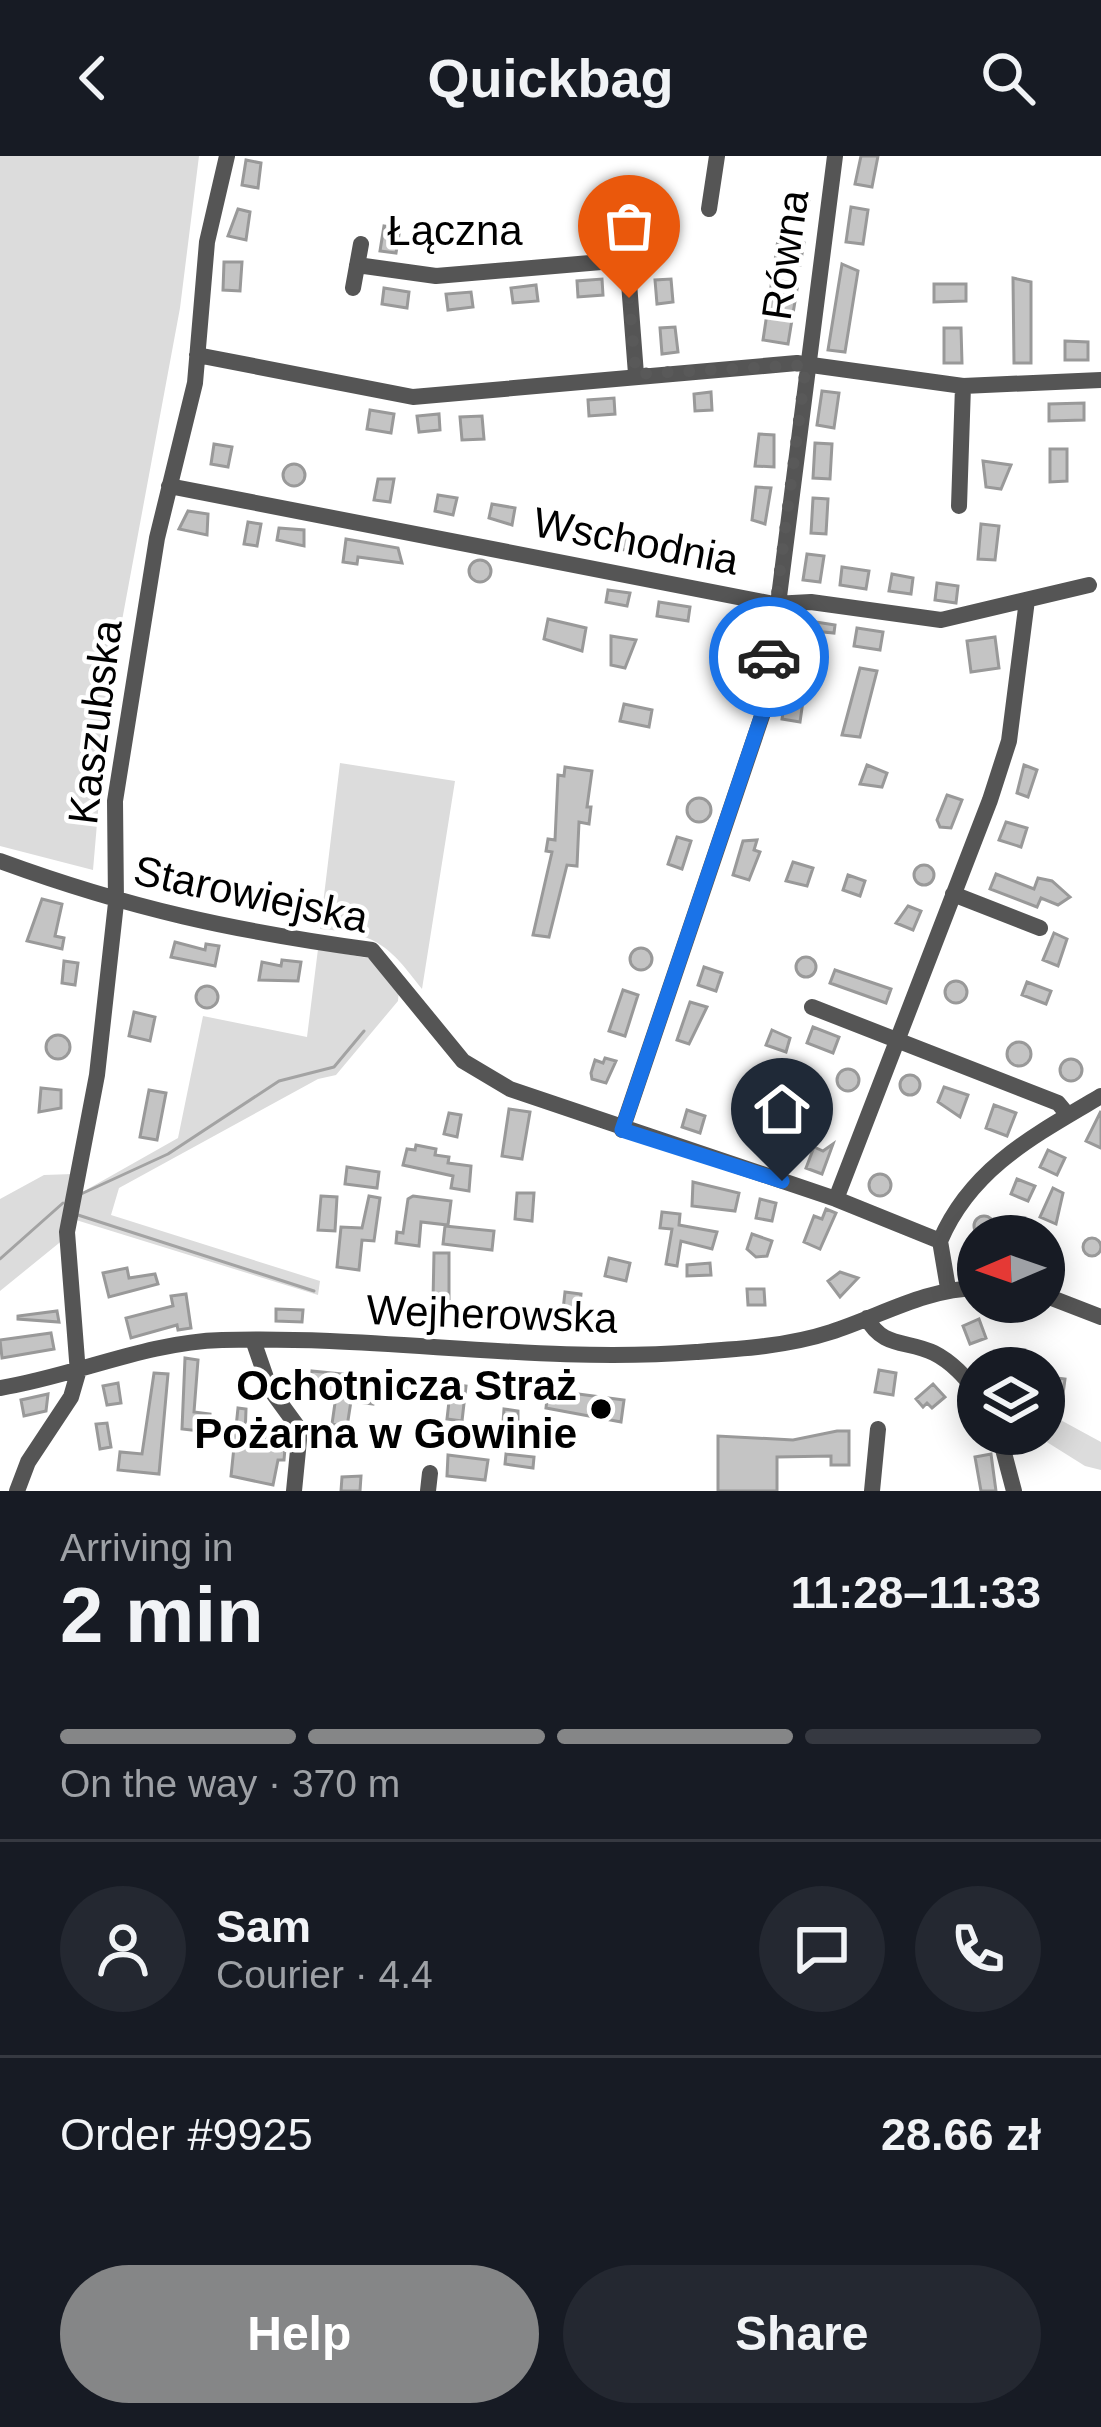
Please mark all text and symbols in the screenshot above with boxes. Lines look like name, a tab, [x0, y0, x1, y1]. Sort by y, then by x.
icon: back	[60, 45, 126, 111]
icon: search	[975, 45, 1041, 111]
text: Quickbag	[427, 48, 674, 108]
pin	[578, 175, 680, 298]
street label: Równa	[753, 186, 817, 323]
icon: bag	[596, 193, 662, 259]
street label: Łączna	[387, 207, 523, 254]
street label: Wschodnia	[530, 498, 743, 584]
courier	[709, 597, 829, 717]
street label: Kaszubska	[59, 617, 131, 827]
icon: car	[736, 624, 802, 690]
street label: Starowiejska	[130, 846, 373, 942]
pin	[731, 1058, 833, 1181]
icon: home	[749, 1076, 815, 1142]
north arrow	[957, 1215, 1065, 1323]
map controls	[957, 1215, 1065, 1455]
street label: Wejherowska	[366, 1286, 619, 1342]
button: layers	[957, 1347, 1065, 1455]
place label: Ochotnicza Straż Pożarna w Gowinie	[194, 1362, 577, 1457]
marker: Ochotnicza Straż Pożarna w Gowinie	[588, 1396, 614, 1422]
text: Arriving in	[60, 1526, 233, 1569]
text: 11:28–11:33	[791, 1567, 1041, 1618]
text: 2 min	[60, 1571, 264, 1659]
text: On the way · 370 m	[60, 1762, 400, 1805]
button: person	[60, 1886, 186, 2012]
button: chat	[759, 1886, 885, 2012]
button: phone	[915, 1886, 1041, 2012]
text: Sam	[216, 1901, 311, 1952]
text: Courier · 4.4	[216, 1953, 433, 1996]
text: Order #9925	[60, 2109, 313, 2160]
text: 28.66 zł	[881, 2109, 1041, 2160]
button: Help	[60, 2265, 539, 2403]
button: Share	[563, 2265, 1041, 2403]

